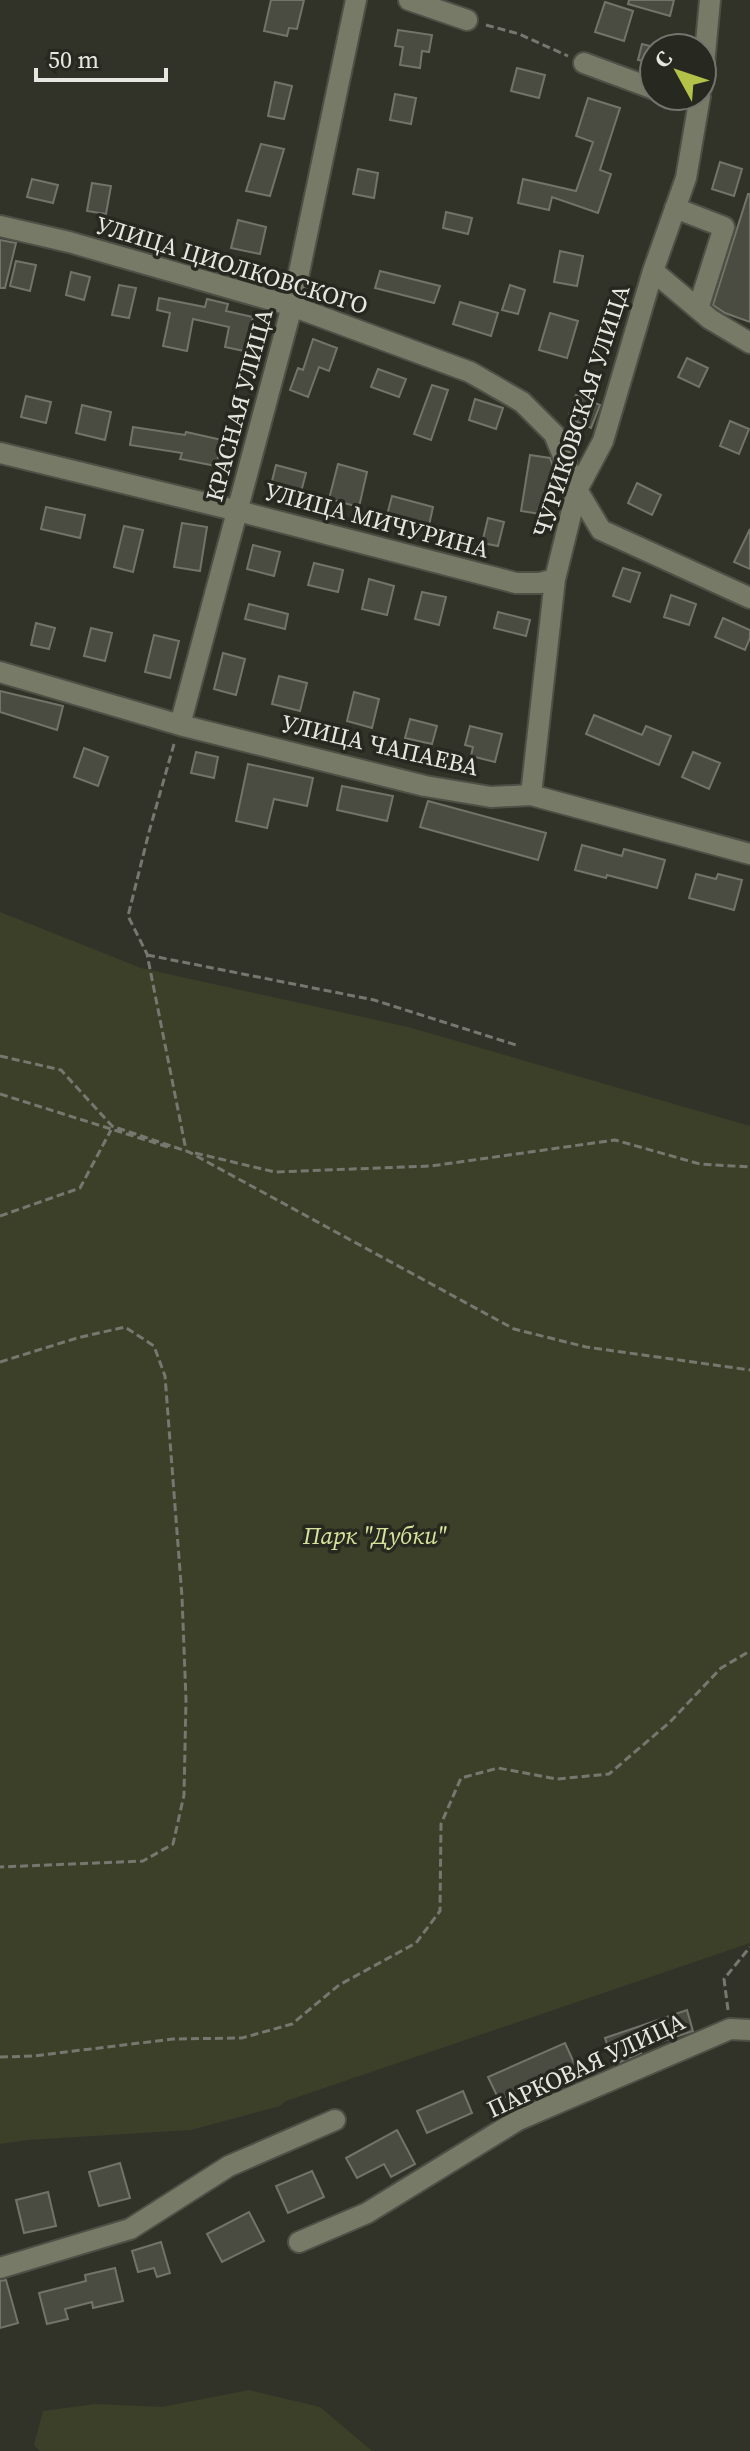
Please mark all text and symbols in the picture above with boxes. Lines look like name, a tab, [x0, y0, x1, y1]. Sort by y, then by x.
scale bar	[36, 32, 166, 82]
north arrow	[638, 32, 718, 112]
text: 50 m	[48, 43, 99, 76]
text: С	[647, 44, 679, 74]
street label: УЛИЦА ЦИОЛКОВСКОГО	[92, 208, 372, 322]
street label: ЧУРИКОВСКАЯ УЛИЦА	[524, 280, 638, 542]
street label: КРАСНАЯ УЛИЦА	[197, 305, 281, 505]
street label: УЛИЦА МИЧУРИНА	[261, 474, 493, 566]
street label: УЛИЦА ЧАПАЕВА	[278, 706, 482, 784]
park label: Парк "Дубки"	[302, 1519, 447, 1552]
street label: ПАРКОВАЯ УЛИЦА	[482, 2005, 691, 2125]

